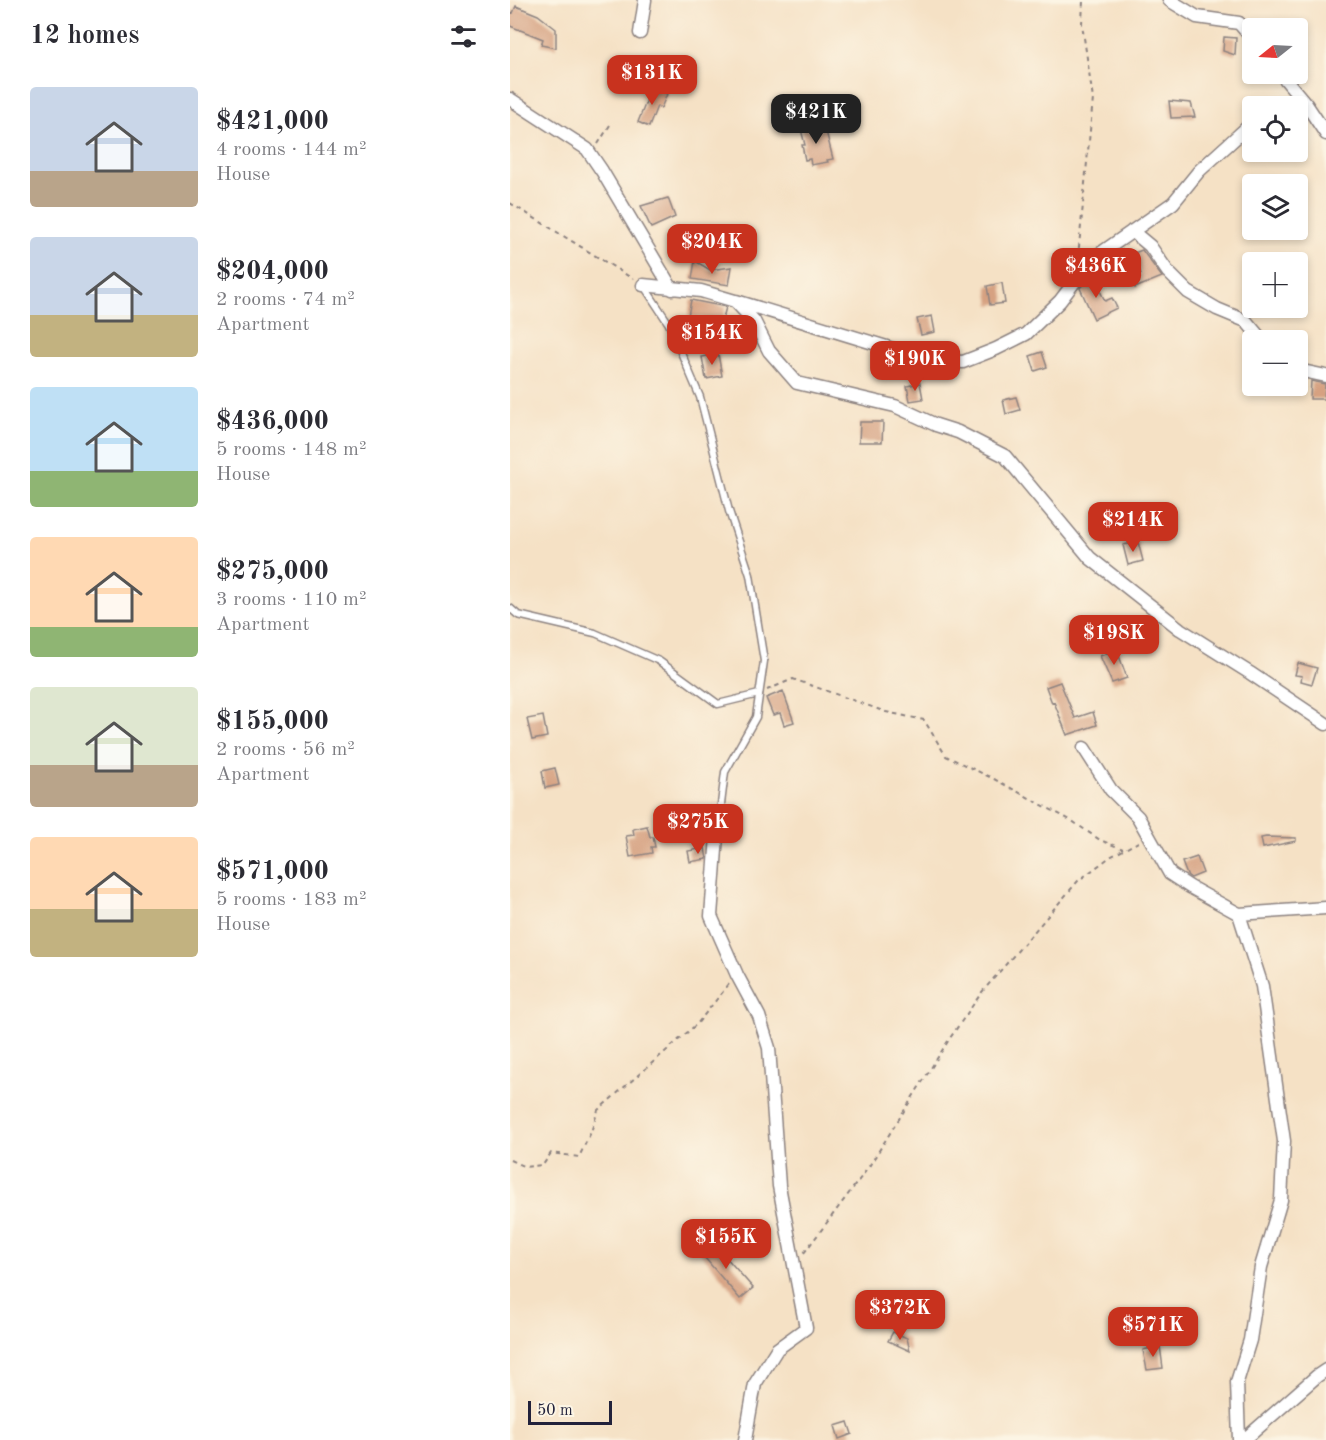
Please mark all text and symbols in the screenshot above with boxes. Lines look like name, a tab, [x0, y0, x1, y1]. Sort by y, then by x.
north arrow	[1242, 18, 1308, 84]
map controls	[1242, 18, 1308, 396]
icon: filters	[447, 20, 480, 53]
text: 12 homes	[30, 23, 139, 49]
pin: $131K	[610, 55, 694, 106]
text: $131K	[621, 64, 683, 84]
pin: $421K	[774, 94, 858, 145]
button: locate	[1242, 96, 1308, 162]
text: $421K	[785, 103, 847, 123]
text: $421,000	[216, 109, 329, 135]
icon: home	[78, 111, 150, 183]
text: 4 rooms · 144 m²	[216, 140, 366, 160]
text: House	[216, 165, 270, 185]
button: layers	[1242, 174, 1308, 240]
pin: $204K	[670, 224, 754, 275]
text: $204K	[681, 233, 743, 253]
pin: $436K	[1054, 248, 1138, 299]
button: +	[1242, 252, 1308, 318]
text: $436K	[1065, 257, 1127, 277]
text: $204,000	[216, 259, 329, 285]
icon: home	[78, 261, 150, 333]
text: 2 rooms · 74 m²	[216, 290, 355, 310]
text: Apartment	[216, 315, 310, 335]
pin: $154K	[670, 315, 754, 366]
text: $154K	[681, 324, 743, 344]
button: −	[1242, 330, 1308, 396]
pin: $190K	[873, 341, 957, 392]
text: $190K	[884, 350, 946, 370]
text: $436,000	[216, 409, 329, 435]
icon: home	[78, 411, 150, 483]
text: 5 rooms · 148 m²	[216, 440, 366, 460]
text: House	[216, 465, 270, 485]
pin: $214K	[1091, 502, 1175, 553]
text: $214K	[1102, 511, 1164, 531]
text: $275,000	[216, 559, 329, 585]
icon: home	[78, 561, 150, 633]
text: 3 rooms · 110 m²	[216, 590, 366, 610]
text: Apartment	[216, 615, 310, 635]
pin: $198K	[1072, 615, 1156, 666]
text: $198K	[1083, 624, 1145, 644]
text: $155,000	[216, 709, 329, 735]
icon: home	[78, 711, 150, 783]
text: 2 rooms · 56 m²	[216, 740, 355, 760]
text: Apartment	[216, 765, 310, 785]
pin: $275K	[656, 804, 740, 855]
text: $275K	[667, 813, 729, 833]
text: $571,000	[216, 859, 329, 885]
icon: home	[78, 861, 150, 933]
text: 5 rooms · 183 m²	[216, 890, 366, 910]
text: House	[216, 915, 270, 935]
pin: $155K	[684, 1219, 768, 1270]
text: $155K	[695, 1228, 757, 1248]
pin: $372K	[858, 1290, 942, 1341]
text: $372K	[869, 1299, 931, 1319]
pin: $571K	[1111, 1307, 1195, 1358]
text: $571K	[1122, 1316, 1184, 1336]
scale bar	[528, 1398, 612, 1426]
text: 50 m	[537, 1403, 573, 1419]

